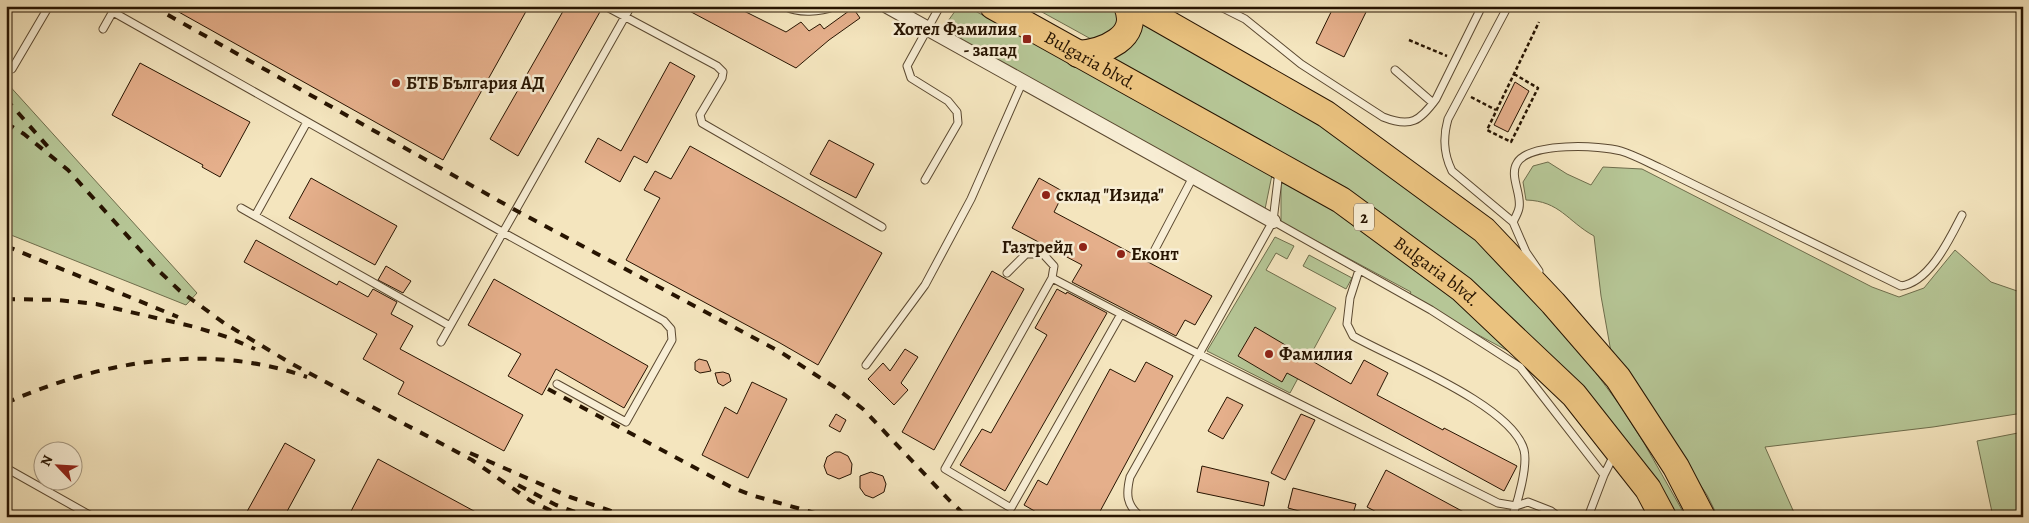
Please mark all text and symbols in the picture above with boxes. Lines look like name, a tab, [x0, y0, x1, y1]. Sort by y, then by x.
place label: Хотел Фамилия - запад	[893, 17, 1017, 62]
street label: Bulgaria blvd.	[1040, 25, 1141, 96]
marker: Хотел Фамилия - запад	[1021, 33, 1033, 45]
place label: БТБ България АД	[406, 71, 545, 95]
marker: БТБ България АД	[390, 77, 402, 89]
place label: склад "Изида"	[1056, 183, 1164, 207]
marker: склад "Изида"	[1040, 189, 1052, 201]
road number: 2	[1354, 203, 1374, 230]
street label: Bulgaria blvd.	[1389, 231, 1485, 312]
place label: Газтрейд	[1002, 235, 1073, 259]
marker: Газтрейд	[1077, 241, 1089, 253]
place label: Еконт	[1131, 242, 1179, 266]
marker: Еконт	[1115, 248, 1127, 260]
place label: Фамилия	[1279, 342, 1353, 366]
marker: Фамилия	[1263, 348, 1275, 360]
north arrow	[32, 440, 82, 490]
text: N	[36, 452, 57, 469]

